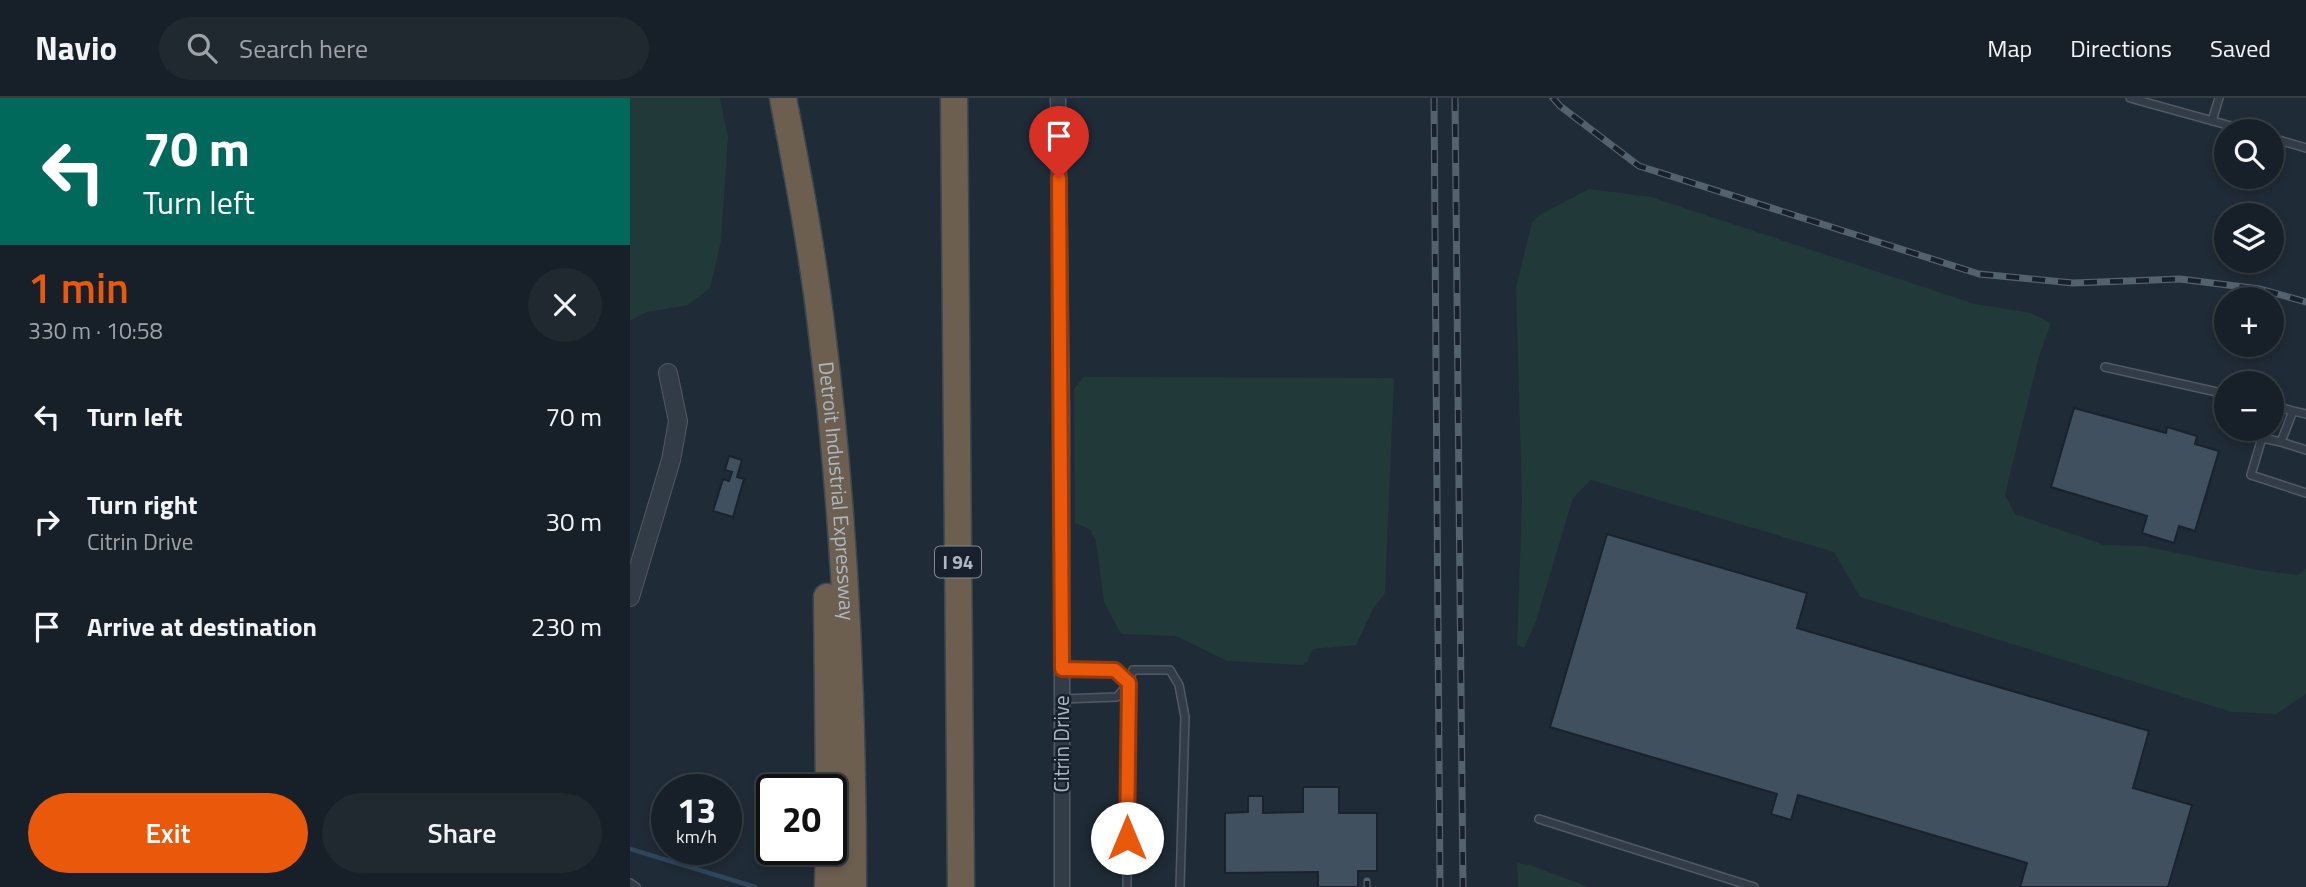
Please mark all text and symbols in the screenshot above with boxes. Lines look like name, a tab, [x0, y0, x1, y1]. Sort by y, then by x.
search box	[159, 17, 649, 80]
text: Navio	[35, 23, 117, 73]
icon: search	[183, 29, 221, 67]
text: Search here	[239, 29, 368, 68]
text: Map	[1987, 30, 2032, 66]
text: Directions	[2070, 30, 2172, 66]
text: Saved	[2210, 30, 2271, 66]
pin	[1029, 106, 1089, 178]
text: 70 m	[143, 110, 250, 185]
icon: arrive	[1040, 117, 1078, 155]
map controls	[2214, 119, 2284, 441]
button: search	[2214, 119, 2284, 189]
icon: left	[28, 126, 119, 217]
text: Turn left	[143, 178, 255, 226]
button: layers	[2214, 203, 2284, 273]
text: 1 min	[28, 255, 129, 319]
button: close	[528, 268, 602, 342]
button: +	[2214, 287, 2284, 357]
text: 330 m · 10:58	[28, 313, 163, 348]
street label: Detroit Industrial Expressway	[811, 360, 864, 621]
button: −	[2214, 371, 2284, 441]
text: Turn left	[87, 397, 182, 436]
text: 70 m	[545, 397, 602, 436]
icon: left	[28, 398, 66, 436]
text: Turn right	[87, 485, 198, 524]
text: 30 m	[545, 502, 602, 541]
icon: right	[28, 503, 66, 541]
text: Citrin Drive	[87, 524, 193, 559]
road number: I 94	[935, 547, 981, 578]
text: Arrive at destination	[87, 607, 317, 646]
text: 230 m	[531, 607, 602, 646]
icon: arrive	[28, 608, 66, 646]
street label: Citrin Drive	[1045, 695, 1077, 793]
speed limit sign: 20	[756, 774, 847, 865]
text: 13	[677, 783, 716, 837]
button: Exit	[28, 793, 308, 873]
button: Share	[322, 793, 602, 873]
position arrow	[1090, 801, 1164, 875]
text: km/h	[676, 823, 717, 850]

